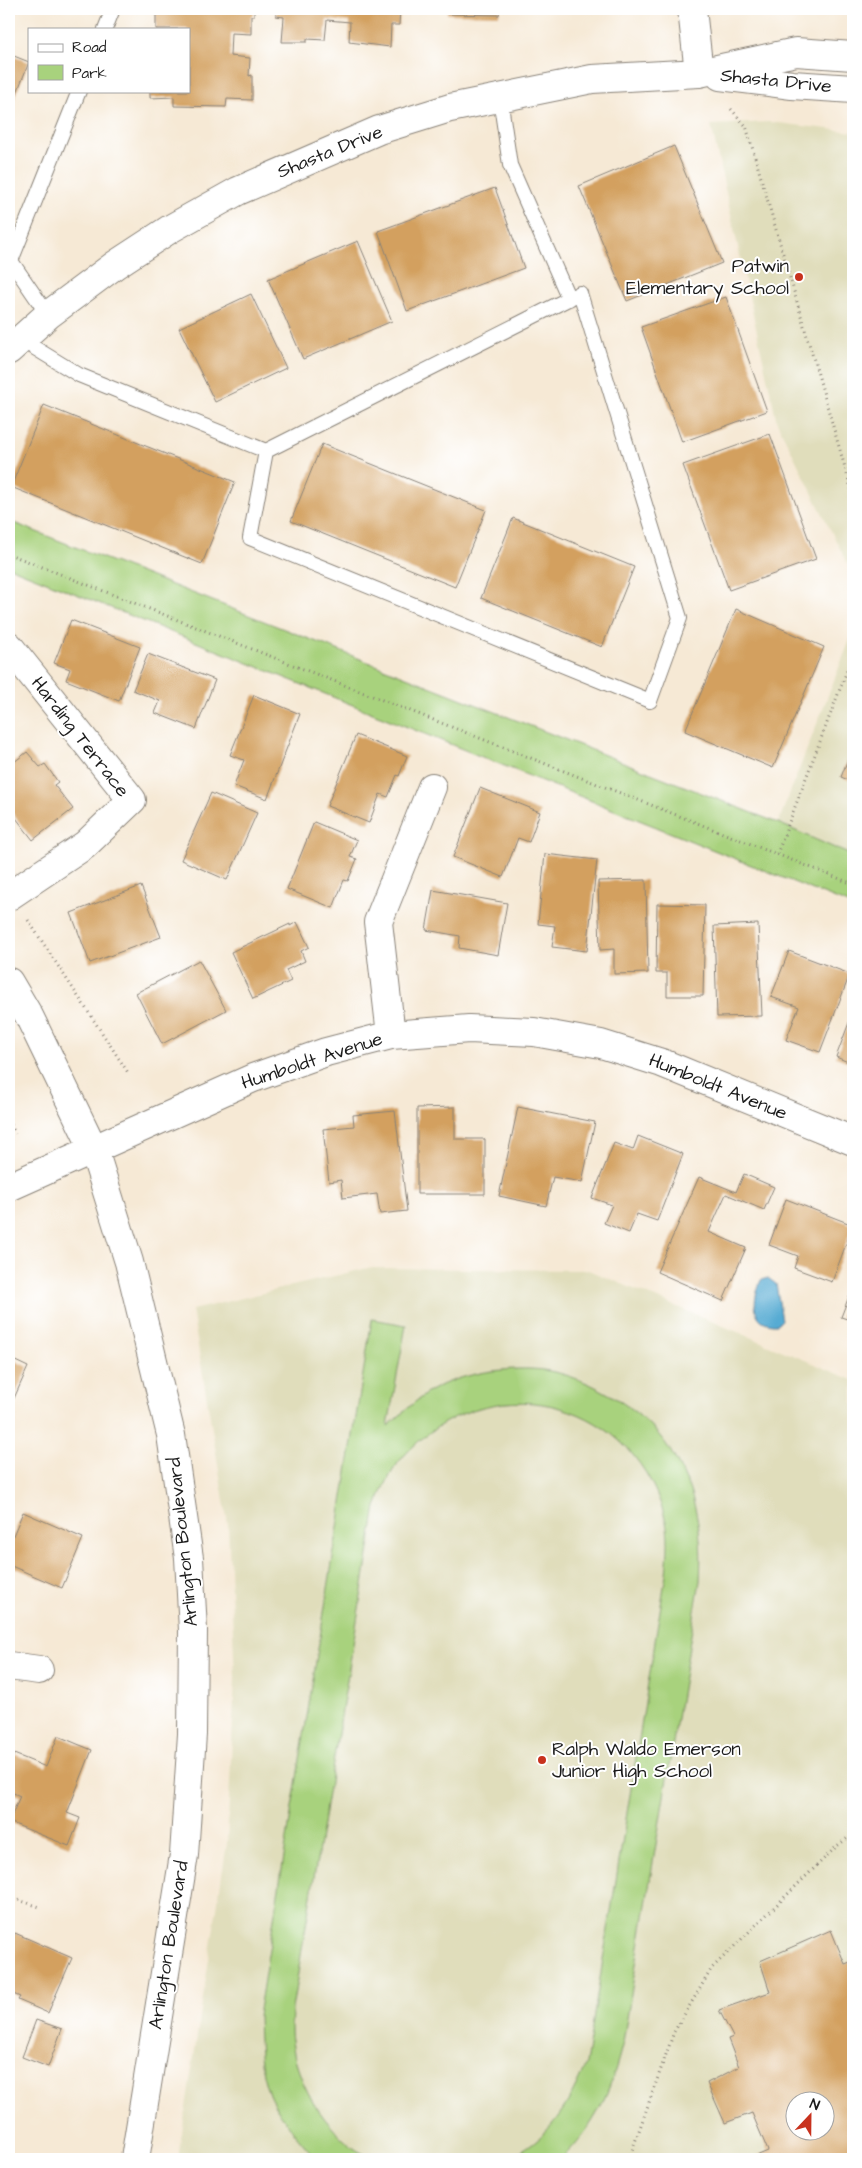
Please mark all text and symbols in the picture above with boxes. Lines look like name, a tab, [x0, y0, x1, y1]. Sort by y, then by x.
legend	[28, 28, 190, 92]
text: Road	[72, 37, 107, 58]
street label: Shasta Drive	[719, 62, 833, 100]
text: Park	[72, 63, 107, 84]
street label: Shasta Drive	[273, 119, 387, 185]
place label: Patwin Elementary School	[626, 253, 789, 303]
marker: Patwin Elementary School	[793, 271, 805, 283]
street label: Harding Terrace	[24, 671, 136, 804]
street label: Humboldt Avenue	[238, 1025, 386, 1097]
street label: Humboldt Avenue	[645, 1047, 791, 1127]
street label: Arlington Boulevard	[161, 1456, 206, 1628]
place label: Ralph Waldo Emerson Junior High School	[552, 1736, 741, 1786]
marker: Ralph Waldo Emerson Junior High School	[536, 1754, 548, 1766]
street label: Arlington Boulevard	[142, 1859, 197, 2031]
north arrow	[784, 2090, 834, 2140]
text: N	[807, 2094, 823, 2116]

